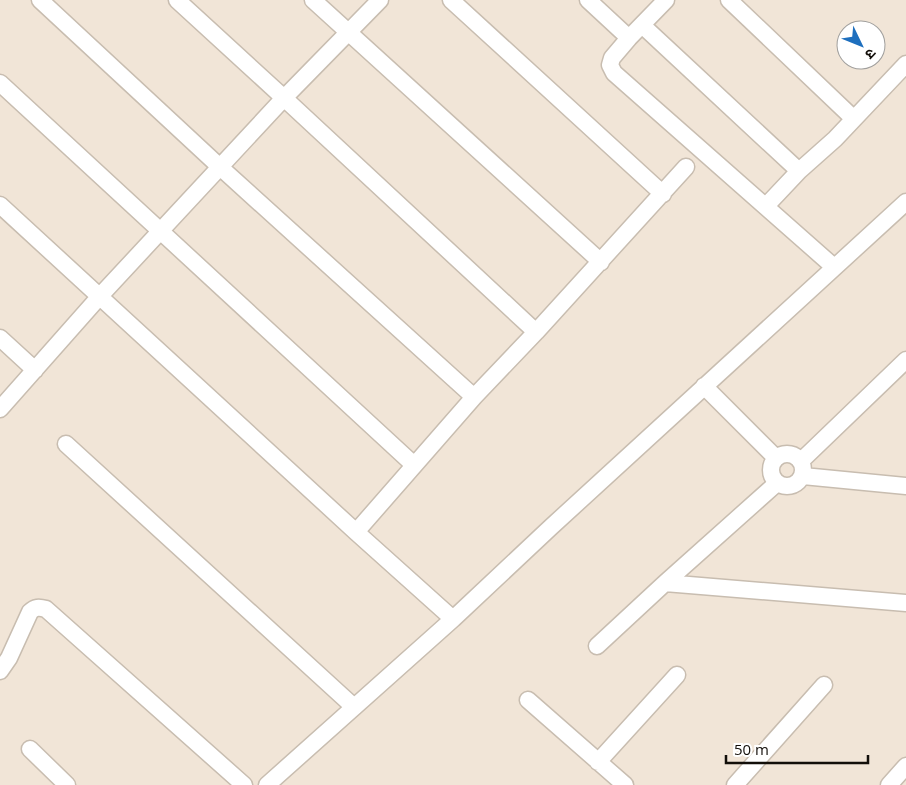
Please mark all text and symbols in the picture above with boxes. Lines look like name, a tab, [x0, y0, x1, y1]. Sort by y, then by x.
north arrow	[836, 20, 886, 70]
text: उ	[861, 45, 881, 64]
scale bar	[726, 732, 868, 764]
text: 50 m	[734, 739, 769, 759]

